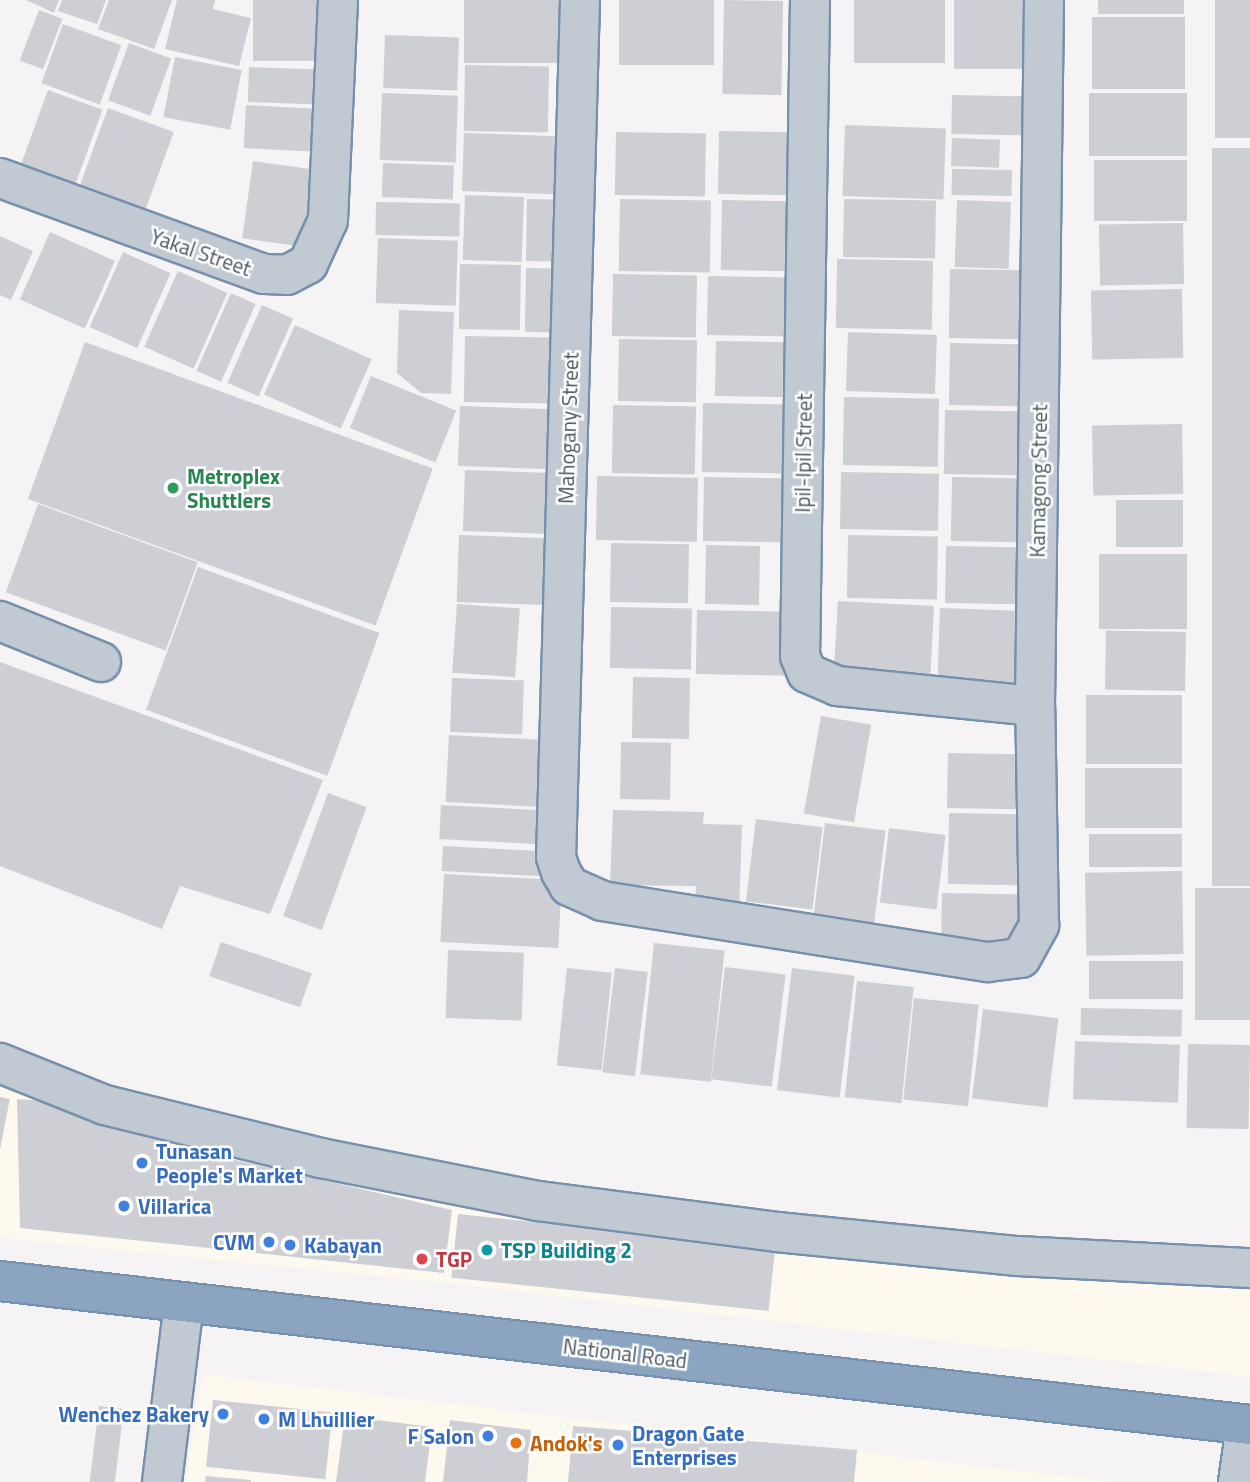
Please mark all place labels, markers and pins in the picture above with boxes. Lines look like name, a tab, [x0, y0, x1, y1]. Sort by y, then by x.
place label: Metroplex Shuttlers	[187, 463, 280, 513]
marker: Metroplex Shuttlers	[165, 480, 181, 496]
place label: Tunasan People's Market	[156, 1138, 303, 1188]
marker: Tunasan People's Market	[134, 1155, 150, 1171]
place label: Villarica	[138, 1193, 211, 1219]
marker: Villarica	[116, 1198, 132, 1214]
place label: CVM	[213, 1229, 255, 1255]
place label: Kabayan	[304, 1232, 382, 1258]
marker: CVM	[261, 1234, 277, 1250]
marker: Kabayan	[282, 1237, 298, 1253]
place label: TSP Building 2	[501, 1237, 632, 1263]
marker: TSP Building 2	[479, 1242, 495, 1258]
place label: TGP	[436, 1246, 472, 1272]
marker: TGP	[414, 1251, 430, 1267]
place label: Wenchez Bakery	[59, 1401, 209, 1427]
marker: Wenchez Bakery	[215, 1406, 231, 1422]
place label: M Lhuillier	[278, 1406, 374, 1432]
marker: M Lhuillier	[256, 1411, 272, 1427]
place label: Dragon Gate Enterprises	[632, 1420, 744, 1470]
place label: F Salon	[408, 1423, 474, 1449]
marker: F Salon	[480, 1428, 496, 1444]
place label: Andok's	[530, 1430, 603, 1456]
marker: Andok's	[508, 1435, 524, 1451]
marker: Dragon Gate Enterprises	[610, 1437, 626, 1453]

